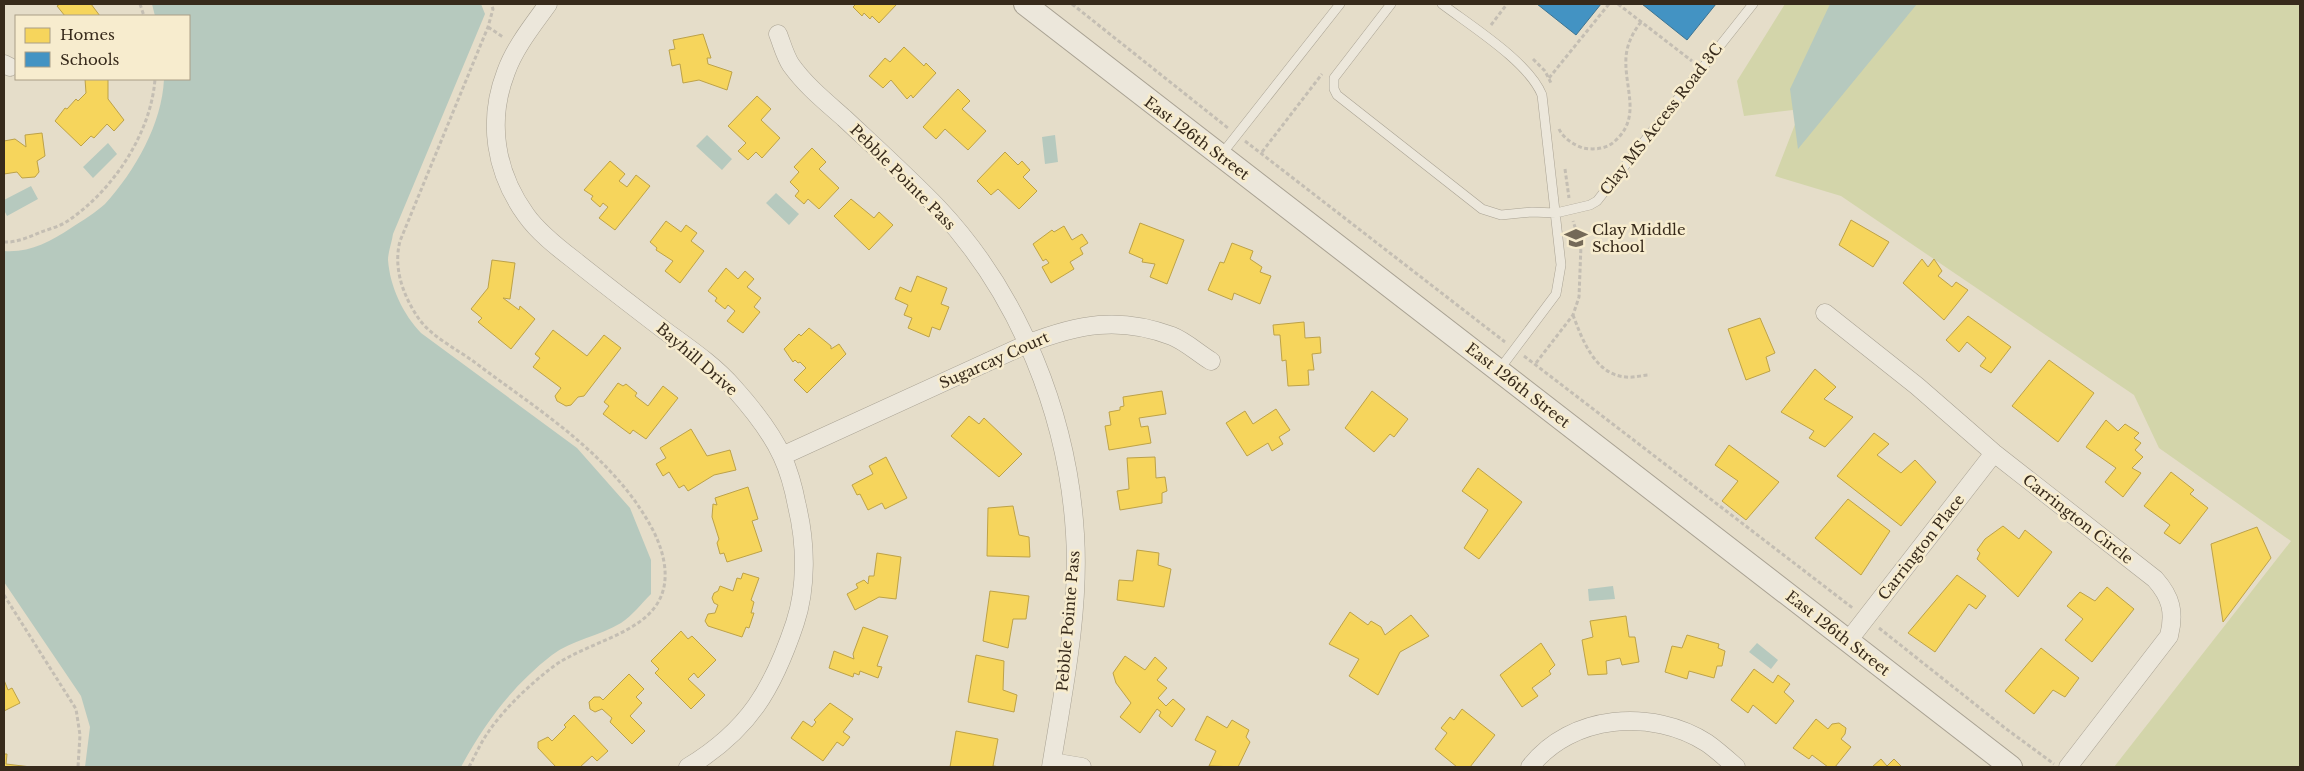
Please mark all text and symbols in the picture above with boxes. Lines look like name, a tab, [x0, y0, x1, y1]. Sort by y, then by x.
legend	[15, 15, 190, 80]
text: Homes	[60, 25, 115, 44]
street label: Clay MS Access Road 3C	[1596, 39, 1726, 199]
text: Schools	[60, 50, 120, 69]
street label: East 126th Street	[1141, 92, 1254, 184]
street label: Pebble Pointe Pass	[846, 120, 960, 234]
place label: Clay Middle School	[1592, 220, 1686, 256]
school or university icon: Clay Middle School	[1563, 225, 1589, 251]
street label: Bayhill Drive	[653, 319, 741, 399]
street label: Sugarcay Court	[936, 327, 1052, 393]
street label: East 126th Street	[1462, 338, 1574, 432]
street label: Carrington Circle	[2019, 470, 2137, 568]
street label: Carrington Place	[1874, 490, 1968, 604]
street label: Pebble Pointe Pass	[1052, 549, 1084, 692]
street label: East 126th Street	[1782, 586, 1894, 680]

